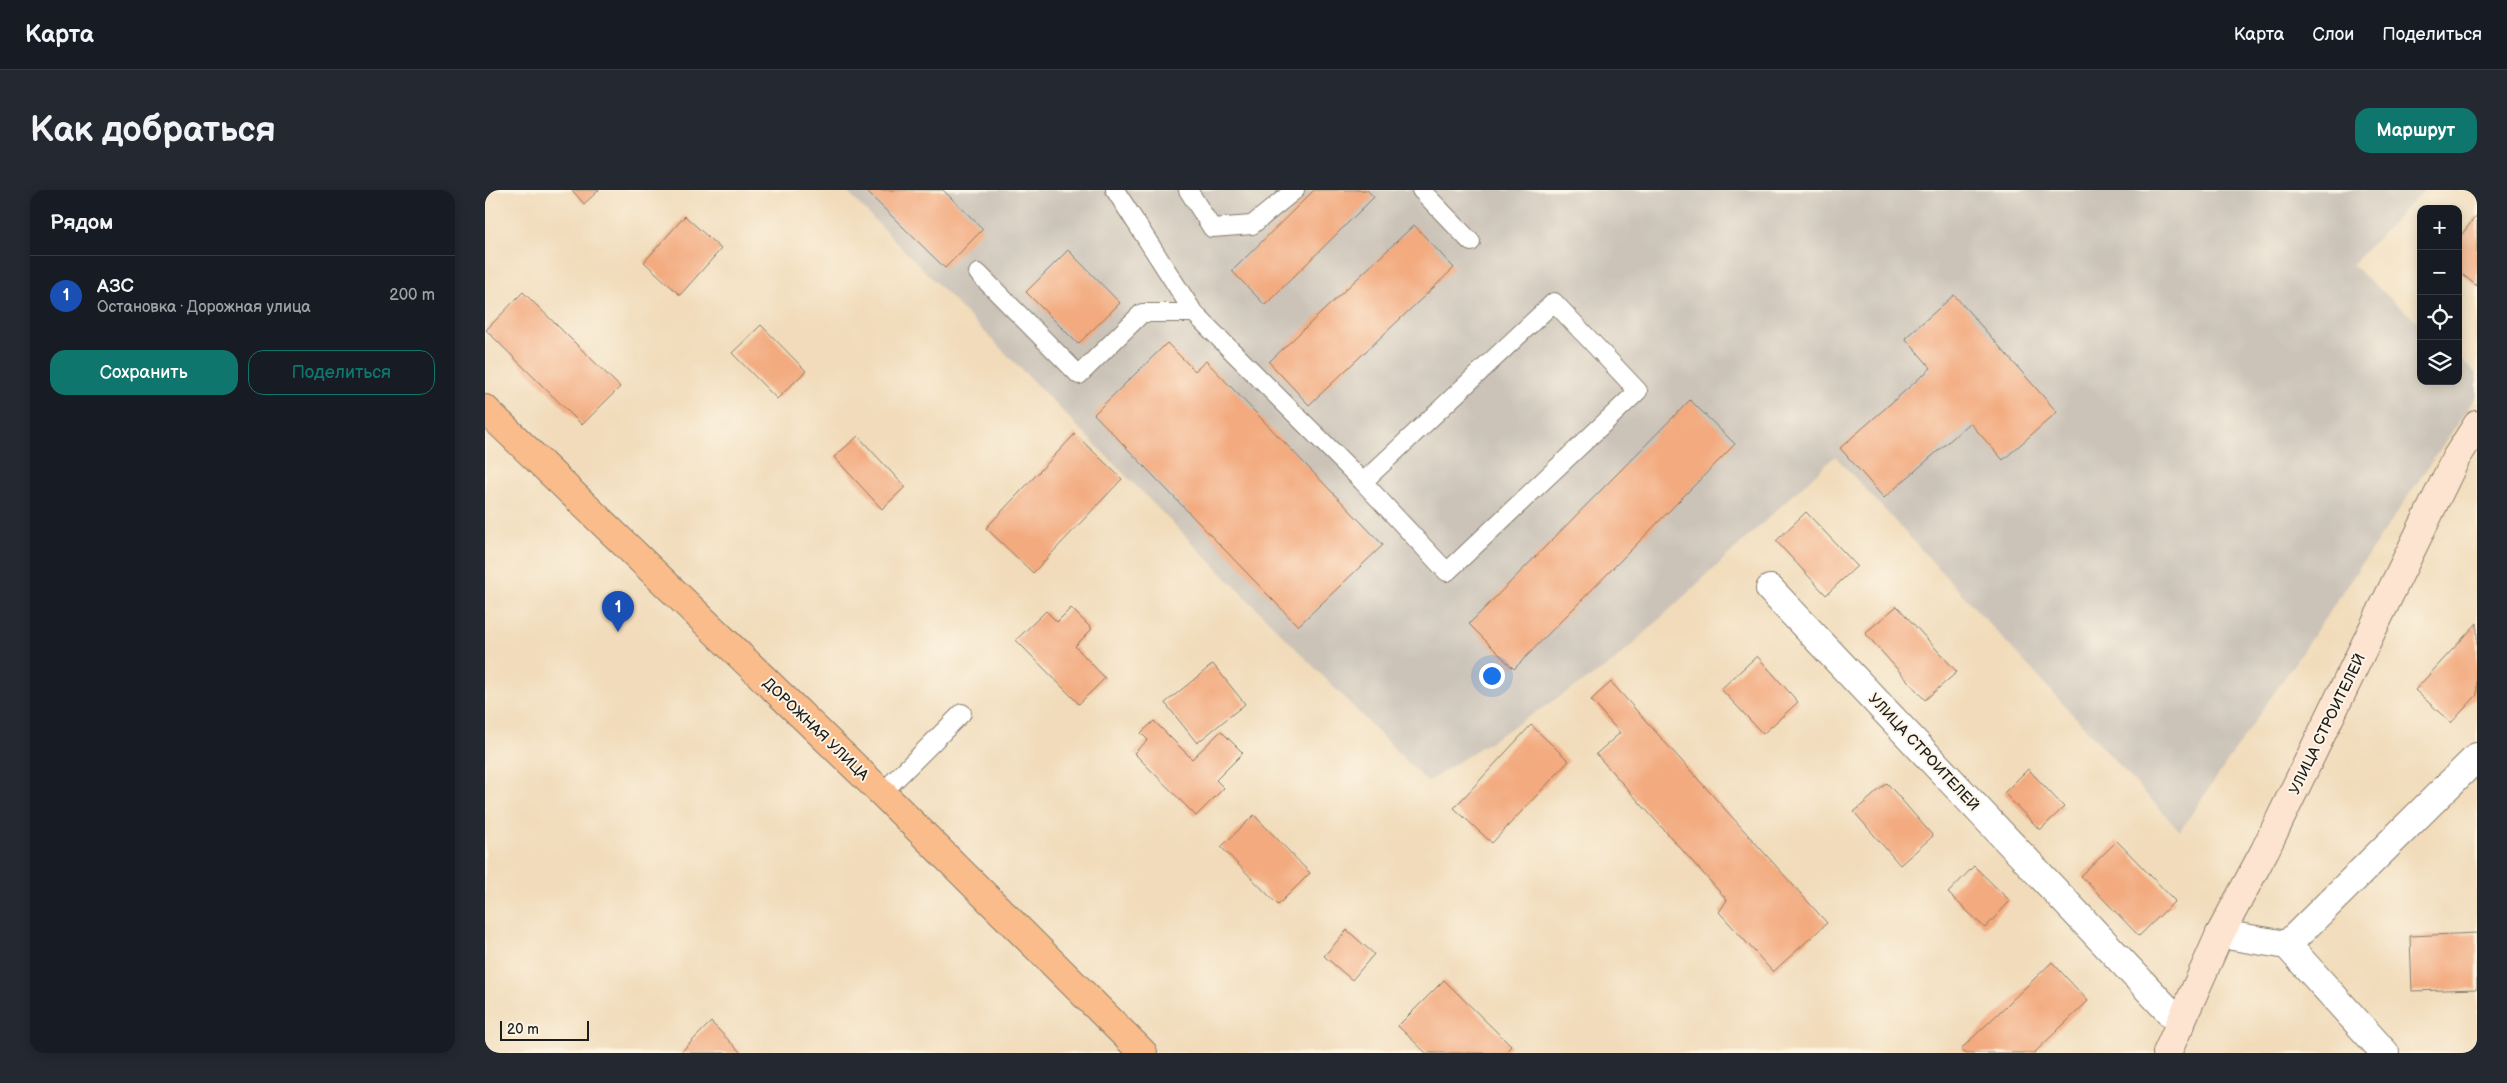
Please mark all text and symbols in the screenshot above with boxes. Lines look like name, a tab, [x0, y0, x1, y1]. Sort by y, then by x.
text: Карта	[25, 20, 94, 49]
text: Карта	[2234, 24, 2284, 45]
text: Слои	[2312, 24, 2354, 45]
text: Поделиться	[2382, 24, 2482, 45]
button: Маршрут	[2355, 108, 2477, 153]
text: Как добраться	[30, 109, 276, 152]
map controls	[2417, 205, 2462, 385]
button: +	[2417, 205, 2462, 250]
text: Рядом	[50, 210, 113, 235]
button: −	[2417, 250, 2462, 295]
text: АЗС	[97, 275, 134, 298]
text: 1	[63, 286, 69, 305]
text: 200 m	[389, 286, 435, 305]
button: locate	[2417, 295, 2462, 340]
text: Остановка · Дорожная улица	[97, 298, 311, 317]
button: layers	[2417, 340, 2462, 385]
button: Сохранить	[50, 350, 238, 395]
button: Поделиться	[248, 350, 435, 395]
pin: 1	[602, 591, 634, 632]
street label: УЛИЦА СТРОИТЕЛЕЙ	[2285, 651, 2370, 798]
your location	[1479, 663, 1505, 689]
street label: ДОРОЖНАЯ УЛИЦА	[759, 674, 873, 785]
street label: УЛИЦА СТРОИТЕЛЕЙ	[1864, 689, 1983, 815]
scale bar	[500, 1018, 589, 1041]
text: 20 m	[507, 1021, 539, 1038]

